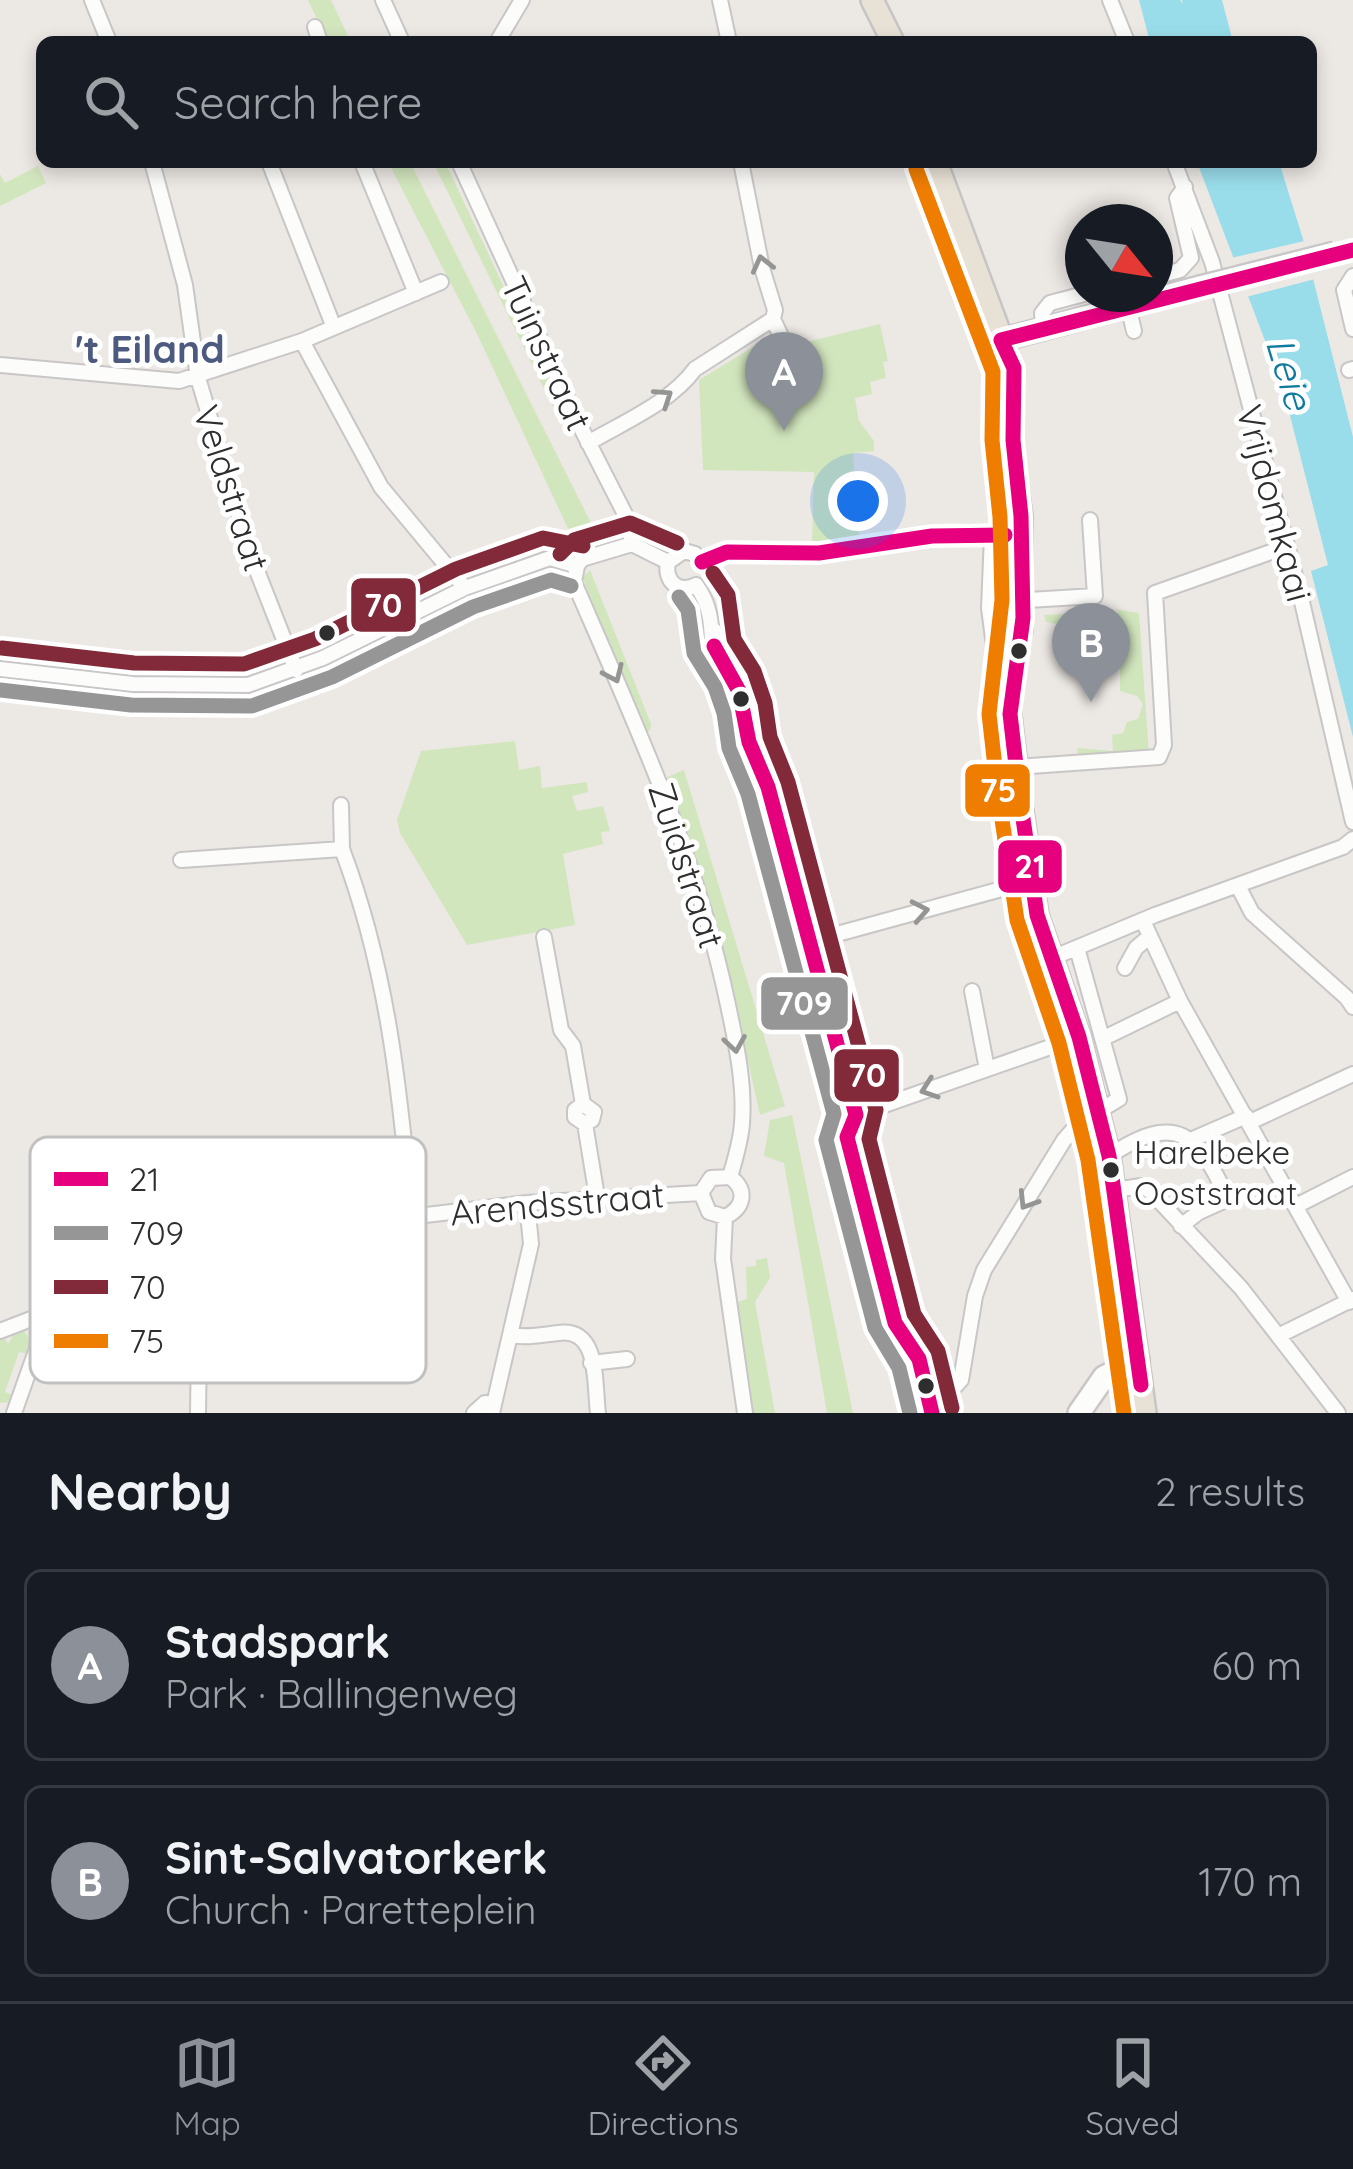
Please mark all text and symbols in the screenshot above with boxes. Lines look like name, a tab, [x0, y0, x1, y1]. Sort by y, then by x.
search box	[36, 36, 1317, 168]
icon: search	[78, 69, 144, 135]
text: Search here	[174, 74, 422, 130]
north arrow	[1065, 204, 1173, 312]
one-way arrow	[751, 254, 776, 274]
street label: Tuinstraat	[492, 269, 602, 437]
district label: 't Eiland	[75, 324, 225, 373]
water label: Leie	[1256, 331, 1325, 417]
pin: A	[745, 332, 823, 431]
one-way arrow	[650, 389, 672, 411]
street label: Veldstraat	[184, 399, 280, 577]
street label: Vrijdomkaai	[1227, 400, 1323, 606]
your location	[828, 471, 888, 531]
line badge: 70	[349, 576, 418, 634]
text: 70	[364, 584, 402, 625]
pin: B	[1052, 603, 1130, 702]
unlabelled marker	[316, 622, 338, 644]
unlabelled marker	[1008, 640, 1030, 662]
one-way arrow	[600, 663, 624, 684]
unlabelled marker	[730, 688, 752, 710]
line badge: 75	[963, 762, 1032, 819]
text: 75	[979, 769, 1017, 810]
street label: Zuidstraat	[639, 776, 735, 954]
line badge: 21	[996, 838, 1064, 895]
text: 21	[1014, 845, 1046, 886]
one-way arrow	[909, 900, 929, 925]
line badge: 709	[759, 975, 850, 1032]
text: 709	[775, 982, 833, 1023]
one-way arrow	[722, 1034, 747, 1054]
line badge: 70	[832, 1047, 901, 1104]
text: 70	[848, 1054, 886, 1095]
one-way arrow	[920, 1075, 941, 1099]
place label: Harelbeke Ooststraat	[1134, 1131, 1297, 1213]
legend	[30, 1137, 426, 1383]
text: 21	[129, 1158, 160, 1199]
marker: Harelbeke Ooststraat	[1100, 1159, 1122, 1181]
street label: Arendsstraat	[448, 1171, 666, 1235]
one-way arrow	[1019, 1188, 1041, 1210]
text: 709	[129, 1212, 184, 1253]
text: 70	[129, 1266, 166, 1307]
text: 75	[129, 1320, 164, 1361]
unlabelled marker	[915, 1375, 937, 1397]
text: Nearby	[48, 1459, 232, 1523]
text: 2 results	[1155, 1467, 1305, 1516]
text: Stadspark	[165, 1613, 390, 1669]
text: A	[78, 1641, 102, 1690]
text: 60 m	[1212, 1641, 1302, 1690]
text: Park · Ballingenweg	[165, 1669, 518, 1718]
text: Sint-Salvatorkerk	[165, 1829, 547, 1885]
text: B	[77, 1857, 103, 1906]
text: 170 m	[1198, 1857, 1302, 1906]
text: Church · Paretteplein	[165, 1885, 537, 1934]
tab: Map	[173, 2030, 241, 2143]
tab: Directions	[587, 2030, 739, 2143]
tab: Saved	[1086, 2030, 1180, 2143]

